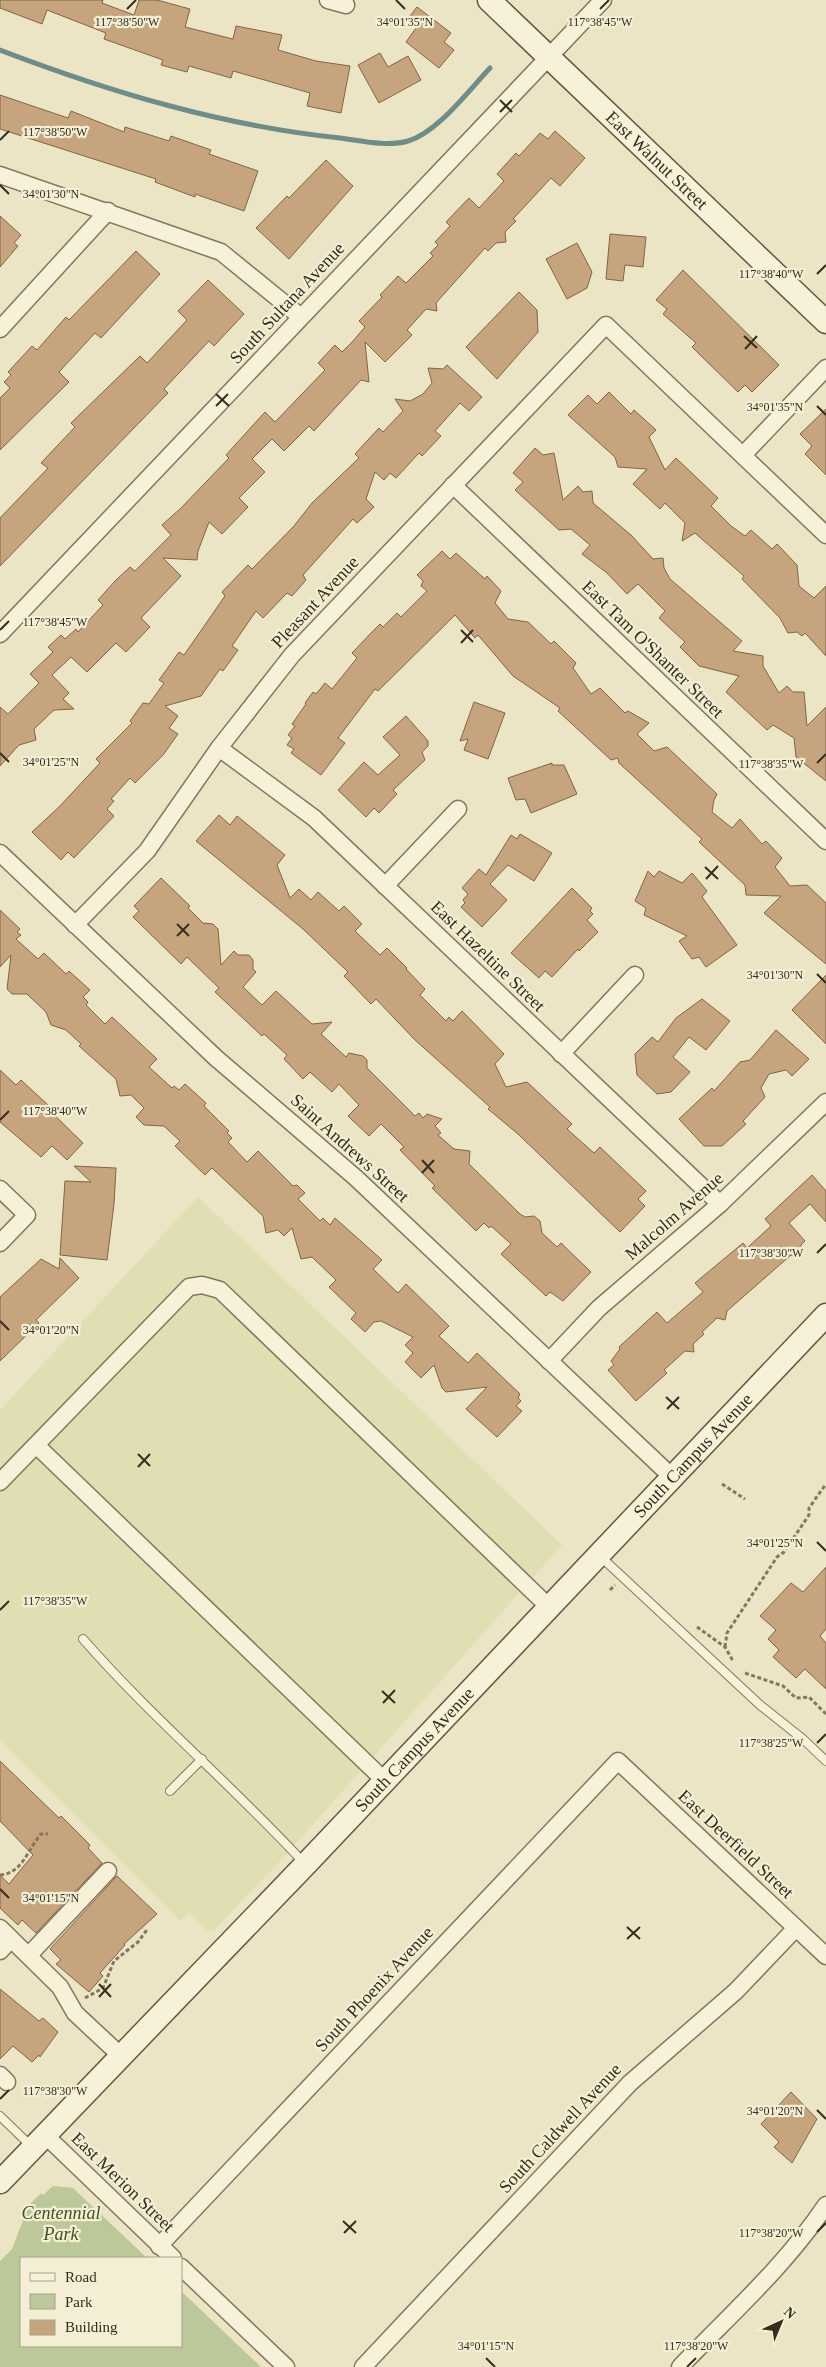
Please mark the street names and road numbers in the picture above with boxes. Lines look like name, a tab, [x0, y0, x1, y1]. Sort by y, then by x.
street label: East Walnut Street	[602, 107, 712, 214]
street label: South Sultana Avenue	[226, 238, 348, 368]
street label: Pleasant Avenue	[267, 552, 363, 652]
street label: East Tam O'Shanter Street	[578, 576, 728, 722]
street label: East Hazeltine Street	[427, 896, 549, 1016]
street label: Saint Andrews Street	[287, 1090, 413, 1206]
street label: Malcolm Avenue	[621, 1168, 727, 1264]
street label: South Campus Avenue	[629, 1389, 757, 1522]
street label: South Campus Avenue	[351, 1683, 478, 1816]
street label: East Deerfield Street	[674, 1786, 798, 1902]
street label: South Phoenix Avenue	[311, 1922, 437, 2056]
street label: South Caldwell Avenue	[495, 2059, 625, 2197]
street label: East Merion Street	[68, 2128, 178, 2236]

